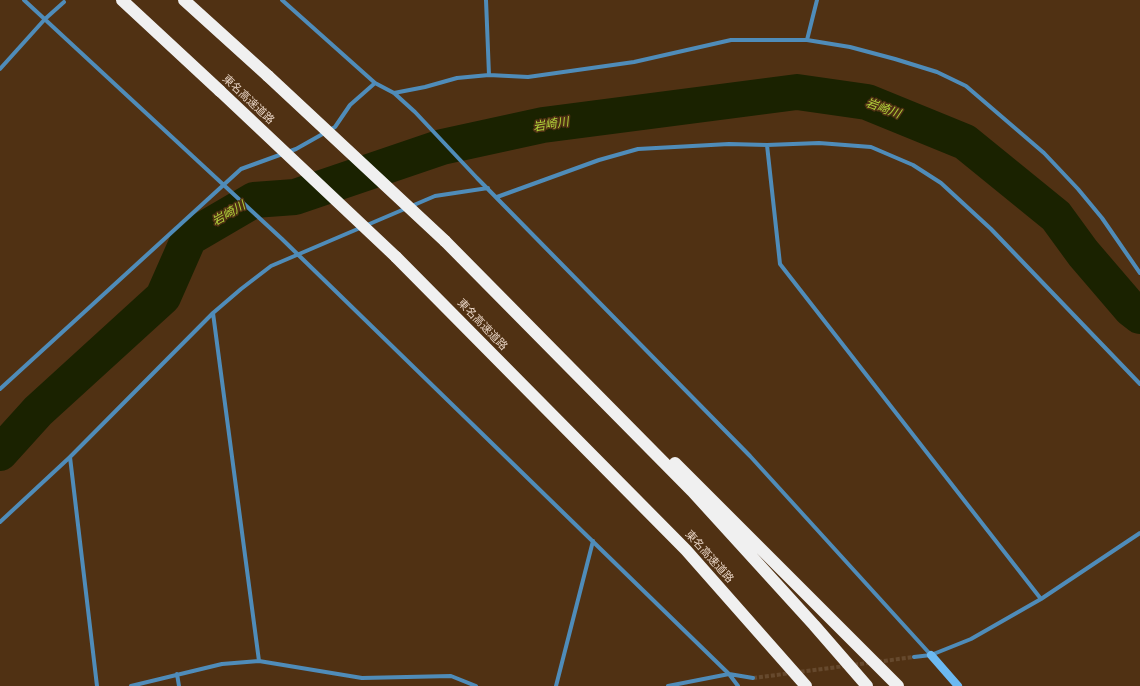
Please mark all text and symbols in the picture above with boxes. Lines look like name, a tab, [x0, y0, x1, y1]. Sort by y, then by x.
street label: 東名高速道路	[219, 73, 277, 127]
water label: 岩崎川	[864, 96, 902, 122]
water label: 岩崎川	[532, 115, 570, 135]
water label: 岩崎川	[210, 199, 248, 229]
street label: 東名高速道路	[454, 297, 510, 353]
street label: 東名高速道路	[682, 528, 736, 586]

